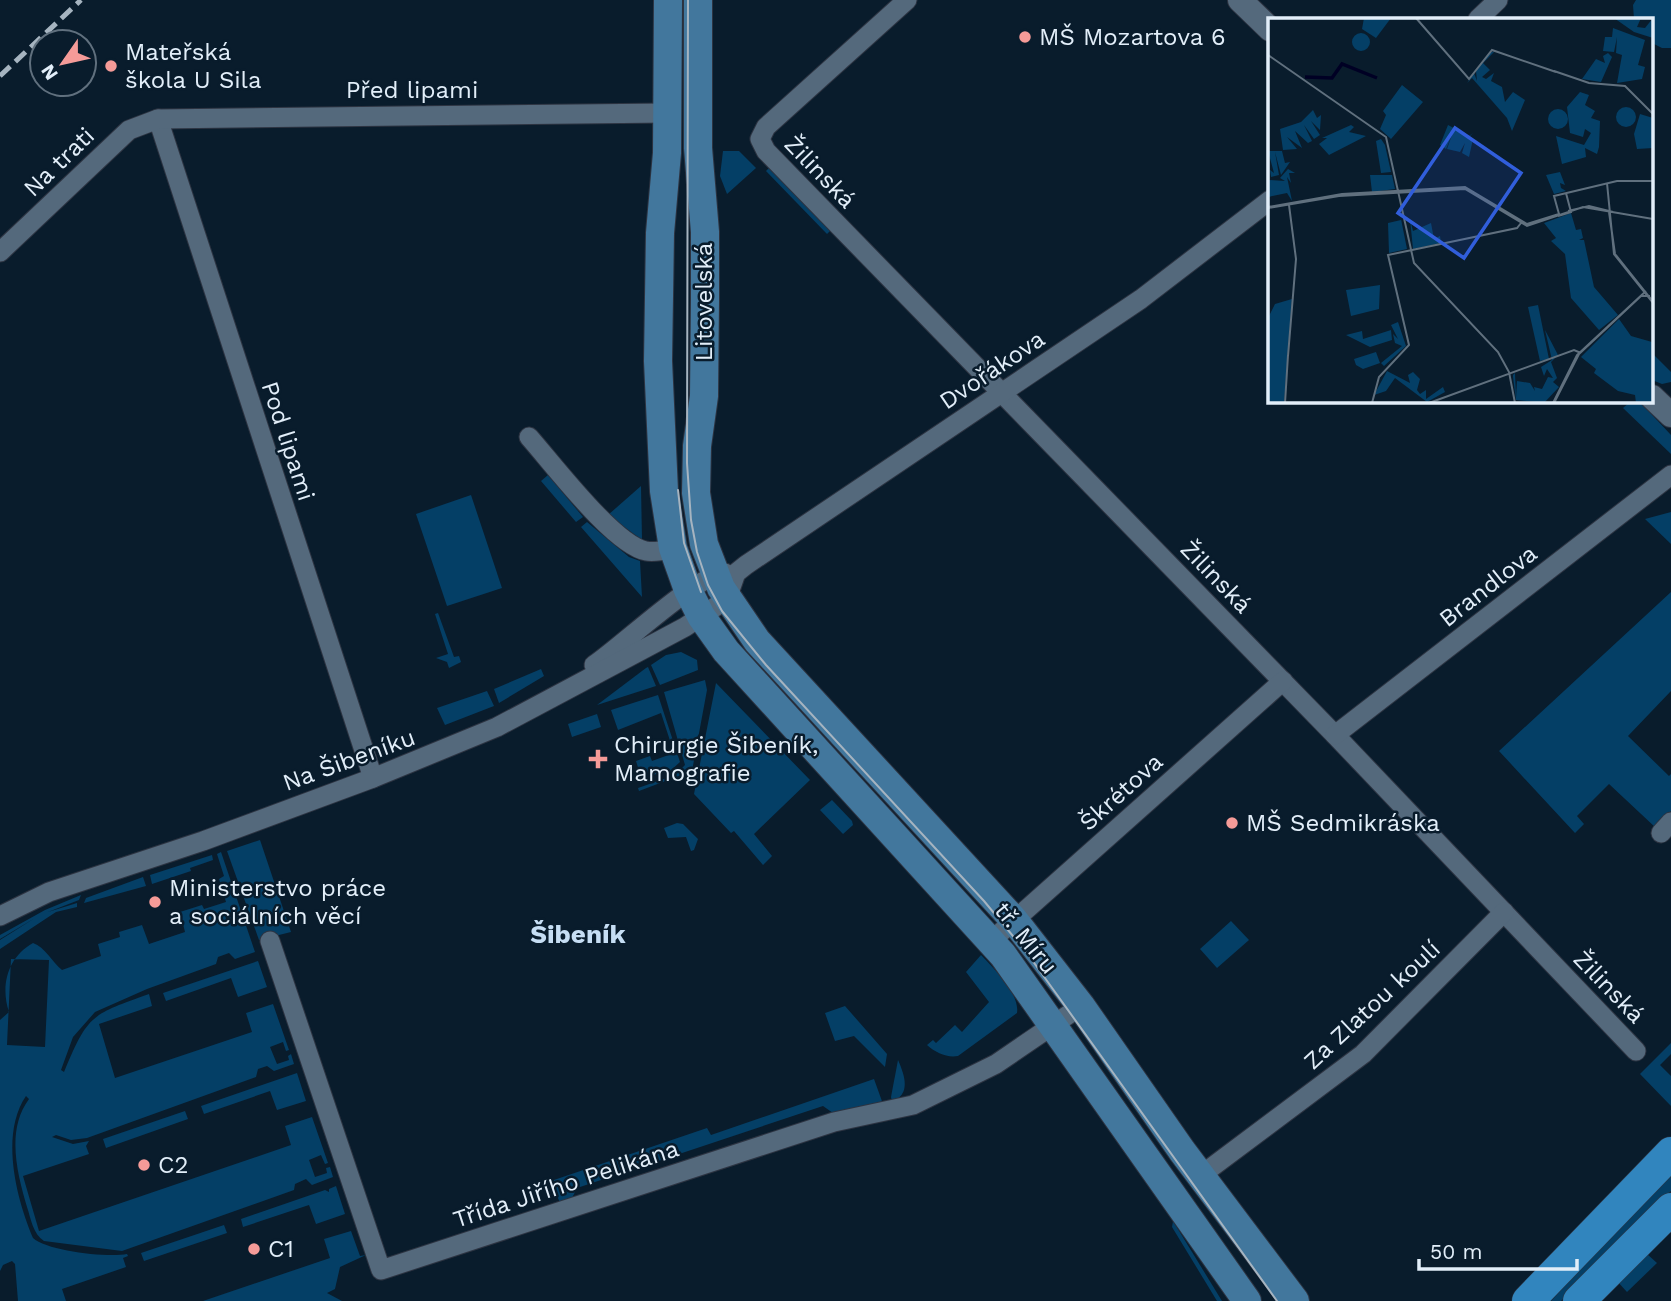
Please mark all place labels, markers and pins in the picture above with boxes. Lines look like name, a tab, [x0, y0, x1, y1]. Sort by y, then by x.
place label: MŠ Mozartova 6	[1039, 23, 1225, 51]
marker: MŠ Mozartova 6	[1017, 29, 1033, 45]
place label: Mateřská škola U Sila	[125, 38, 262, 94]
marker: Mateřská škola U Sila	[103, 58, 119, 74]
place label: Chirurgie Šibeník, Mamografie	[614, 731, 818, 787]
marker: Chirurgie Šibeník, Mamografie	[588, 749, 608, 769]
place label: MŠ Sedmikráska	[1246, 809, 1440, 837]
marker: MŠ Sedmikráska	[1224, 815, 1240, 831]
place label: Ministerstvo práce a sociálních věcí	[169, 874, 386, 930]
marker: Ministerstvo práce a sociálních věcí	[147, 894, 163, 910]
place label: C2	[158, 1151, 188, 1179]
marker: C2	[136, 1157, 152, 1173]
place label: C1	[268, 1235, 294, 1263]
marker: C1	[246, 1241, 262, 1257]

